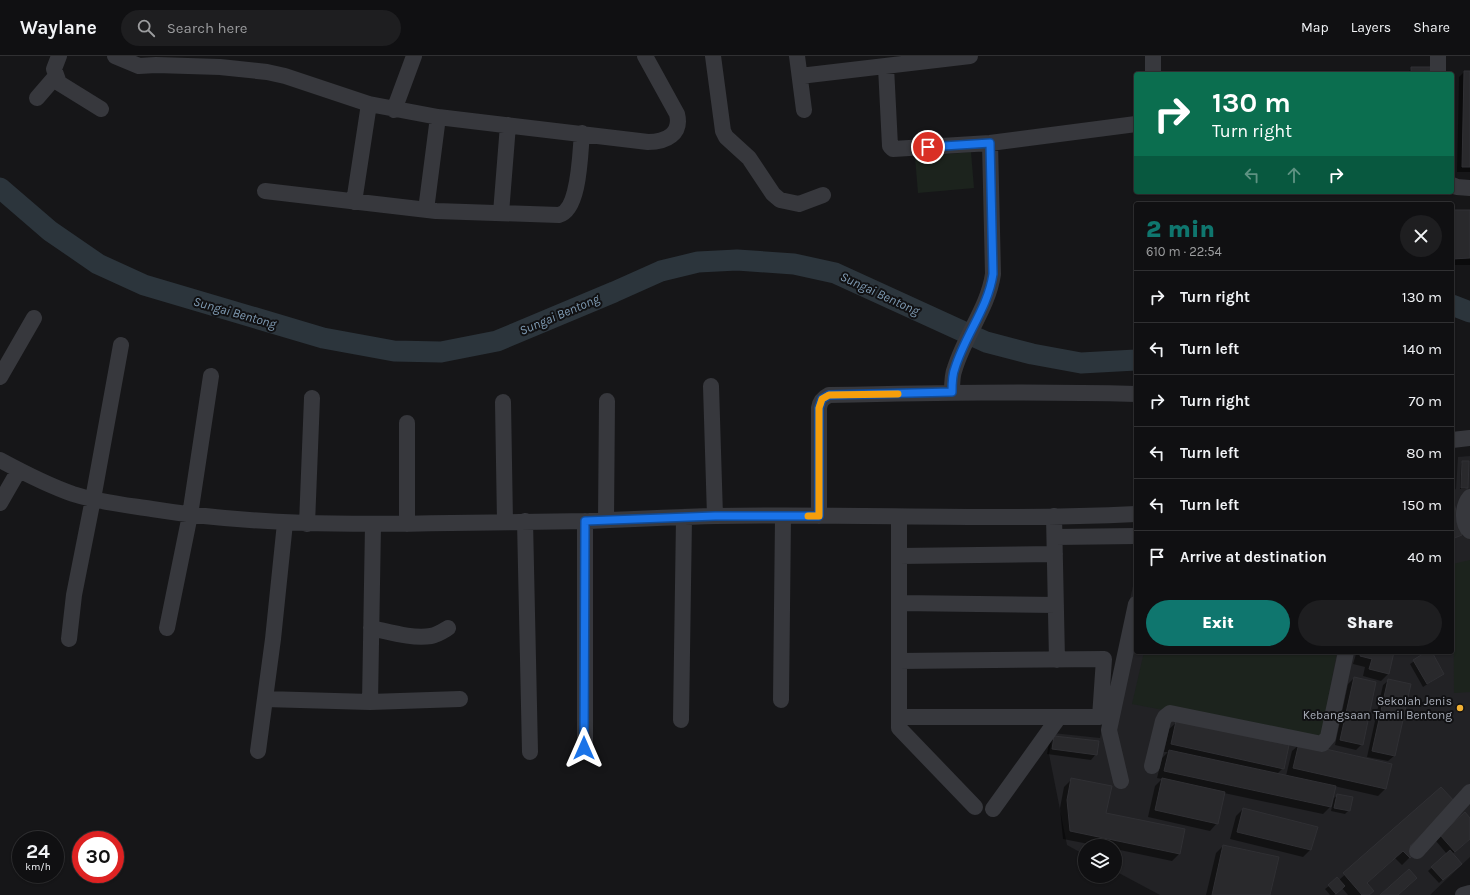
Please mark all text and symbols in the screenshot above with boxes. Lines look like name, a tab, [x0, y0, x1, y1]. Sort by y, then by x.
search box	[121, 10, 401, 46]
text: Waylane	[20, 17, 97, 39]
icon: search	[135, 17, 157, 39]
text: Search here	[167, 19, 247, 37]
text: Map	[1301, 19, 1329, 36]
text: Layers	[1351, 19, 1391, 36]
text: Share	[1413, 19, 1450, 36]
text: 130 m	[1212, 86, 1291, 119]
icon: right	[1146, 88, 1198, 140]
text: Turn right	[1212, 120, 1292, 142]
pin	[911, 130, 945, 164]
icon: arrive	[917, 136, 939, 158]
icon: left	[1241, 164, 1263, 186]
icon: ahead	[1283, 164, 1305, 186]
icon: right	[1325, 164, 1347, 186]
text: 2 min	[1146, 215, 1215, 243]
button: close	[1400, 215, 1442, 257]
text: 610 m · 22:54	[1146, 244, 1222, 259]
water label: Sungai Bentong	[838, 269, 923, 319]
icon: right	[1146, 286, 1168, 308]
text: Turn right	[1180, 288, 1250, 306]
text: 130 m	[1402, 288, 1442, 306]
water label: Sungai Bentong	[517, 290, 603, 338]
water label: Sungai Bentong	[192, 293, 279, 332]
icon: left	[1146, 338, 1168, 360]
text: Turn left	[1180, 340, 1239, 358]
text: 140 m	[1402, 340, 1442, 358]
icon: right	[1146, 390, 1168, 412]
text: Turn right	[1180, 392, 1250, 410]
text: 70 m	[1408, 392, 1442, 410]
icon: left	[1146, 442, 1168, 464]
text: Turn left	[1180, 444, 1239, 462]
text: 80 m	[1406, 444, 1442, 462]
icon: left	[1146, 494, 1168, 516]
text: Turn left	[1180, 496, 1239, 514]
text: 150 m	[1402, 496, 1442, 514]
icon: arrive	[1146, 546, 1168, 568]
text: Arrive at destination	[1180, 548, 1327, 566]
text: 40 m	[1407, 548, 1442, 566]
button: Exit	[1146, 600, 1290, 646]
button: Share	[1298, 600, 1442, 646]
place label: Sekolah Jenis Kebangsaan Tamil Bentong	[1303, 694, 1452, 722]
marker: Sekolah Jenis Kebangsaan Tamil Bentong	[1455, 703, 1465, 713]
position arrow	[563, 727, 605, 769]
speed limit sign: 30	[72, 831, 124, 883]
map controls	[1078, 839, 1122, 883]
button: layers	[1078, 839, 1122, 883]
text: 24	[26, 840, 50, 863]
text: km/h	[25, 861, 51, 873]

